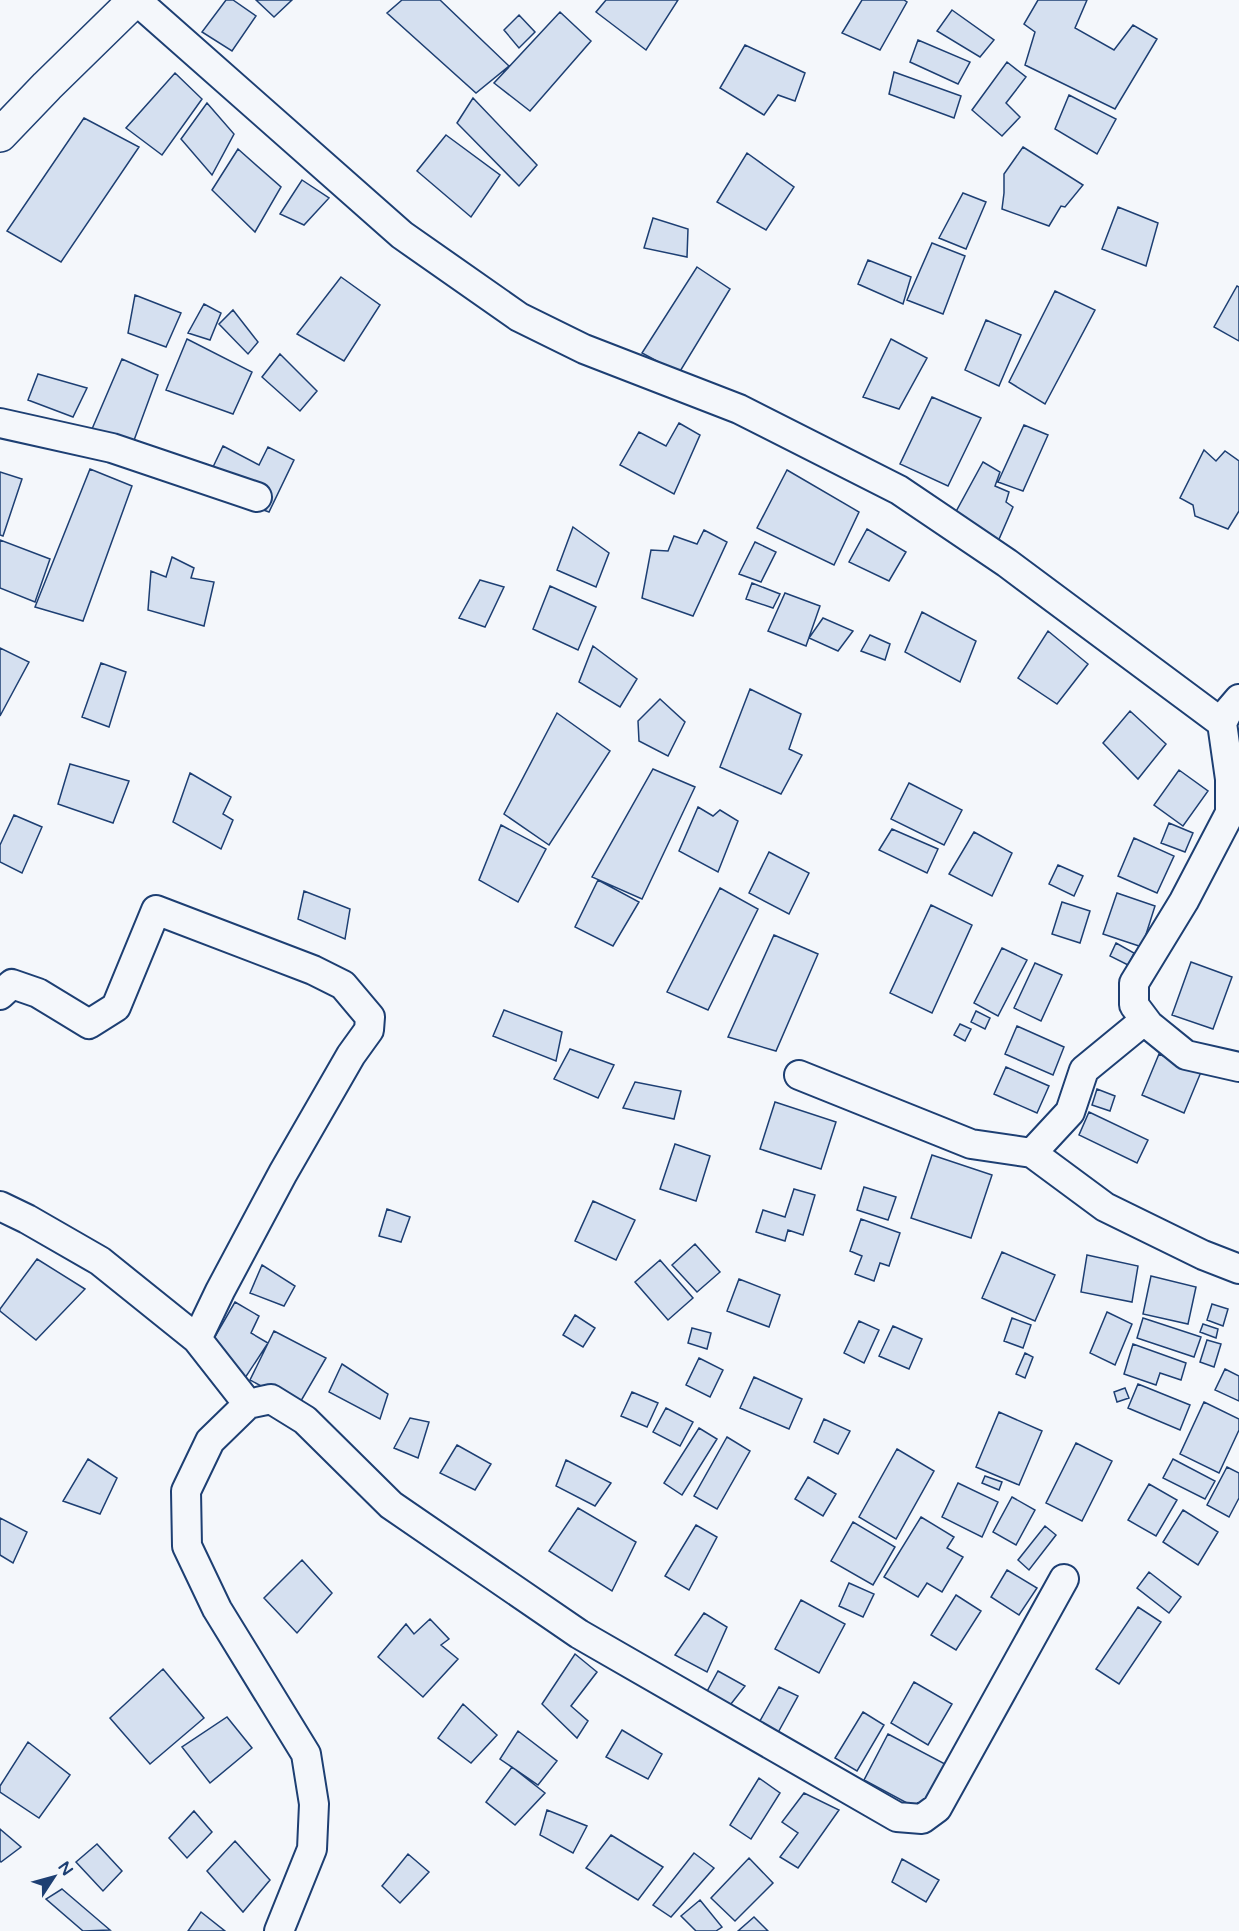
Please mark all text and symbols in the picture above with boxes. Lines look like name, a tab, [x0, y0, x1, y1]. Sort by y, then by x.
north arrow	[24, 1847, 84, 1907]
text: N	[53, 1858, 77, 1880]

